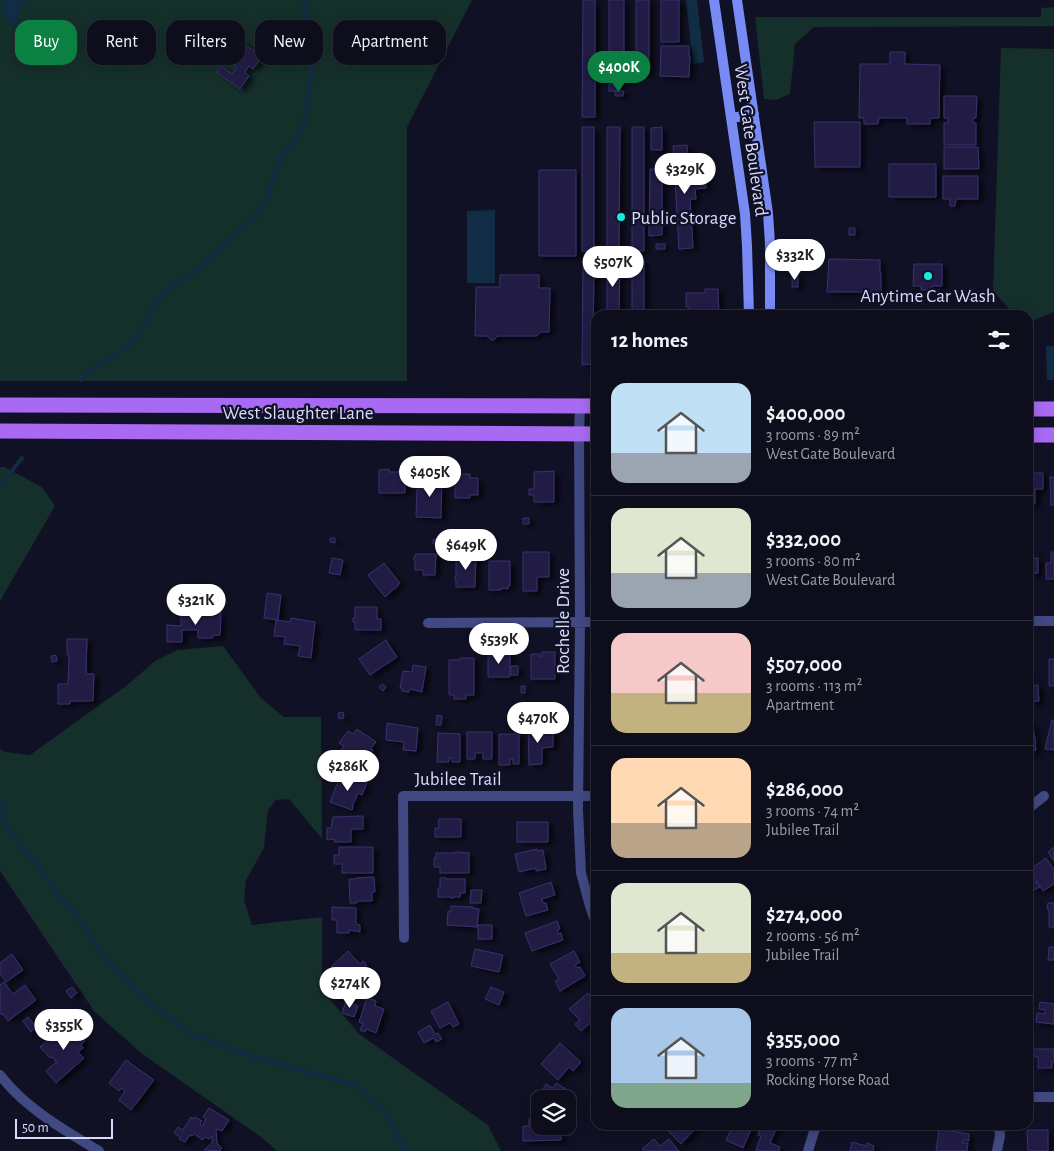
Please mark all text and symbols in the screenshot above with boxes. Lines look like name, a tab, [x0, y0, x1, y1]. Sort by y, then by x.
chip: Buy	[15, 20, 77, 65]
chip: Rent	[87, 20, 156, 65]
chip: Filters	[166, 20, 245, 65]
chip: New	[255, 20, 323, 65]
chip: Apartment	[333, 20, 446, 65]
pin: $400K	[584, 51, 654, 93]
text: $400K	[598, 59, 640, 75]
street label: West Gate Boulevard	[730, 63, 771, 218]
pin: $329K	[650, 152, 720, 195]
text: $329K	[666, 161, 704, 177]
place label: Public Storage	[631, 209, 736, 228]
marker: Public Storage	[615, 211, 627, 223]
pin: $332K	[760, 238, 830, 281]
pin: $507K	[578, 246, 648, 288]
text: $332K	[776, 247, 814, 263]
text: $507K	[594, 254, 632, 270]
marker: Anytime Car Wash	[922, 270, 934, 282]
place label: Anytime Car Wash	[860, 287, 996, 306]
icon: filters	[985, 326, 1013, 354]
text: 12 homes	[611, 330, 688, 351]
icon: home	[651, 403, 711, 463]
text: $400,000	[766, 403, 846, 424]
street label: West Slaughter Lane	[222, 404, 374, 423]
text: 3 rooms · 89 m²	[766, 427, 860, 443]
text: West Gate Boulevard	[766, 446, 895, 462]
pin: $405K	[395, 456, 465, 498]
text: $405K	[410, 464, 450, 480]
pin: $649K	[431, 528, 501, 571]
icon: home	[651, 528, 711, 588]
text: $332,000	[766, 529, 841, 550]
text: $649K	[446, 537, 486, 553]
text: 3 rooms · 80 m²	[766, 553, 861, 569]
street label: Rochelle Drive	[554, 568, 573, 674]
text: West Gate Boulevard	[766, 572, 895, 588]
pin: $321K	[161, 584, 231, 626]
text: $321K	[178, 592, 214, 608]
pin: $539K	[464, 622, 534, 665]
text: $539K	[480, 631, 518, 647]
icon: home	[651, 653, 711, 713]
text: $507,000	[766, 654, 842, 675]
text: 3 rooms · 113 m²	[766, 678, 862, 694]
text: Apartment	[766, 697, 834, 713]
pin: $470K	[503, 702, 573, 744]
text: $470K	[518, 710, 558, 726]
pin: $286K	[313, 750, 383, 792]
text: $286K	[328, 758, 368, 774]
street label: Jubilee Trail	[414, 770, 502, 789]
icon: home	[651, 778, 711, 838]
text: $286,000	[766, 779, 843, 800]
text: 3 rooms · 74 m²	[766, 803, 859, 819]
text: Jubilee Trail	[766, 822, 839, 838]
icon: home	[651, 903, 711, 963]
text: $274,000	[766, 904, 843, 925]
text: 2 rooms · 56 m²	[766, 928, 860, 944]
text: Jubilee Trail	[766, 947, 839, 963]
pin: $274K	[315, 966, 385, 1009]
text: $274K	[330, 975, 370, 991]
pin: $355K	[29, 1008, 99, 1051]
text: $355K	[45, 1017, 83, 1033]
icon: home	[651, 1028, 711, 1088]
text: $355,000	[766, 1029, 840, 1050]
text: 3 rooms · 77 m²	[766, 1053, 858, 1069]
text: Rocking Horse Road	[766, 1072, 889, 1088]
map controls	[531, 1090, 576, 1135]
button: layers	[531, 1090, 576, 1135]
scale bar	[15, 1116, 112, 1139]
text: 50 m	[22, 1121, 49, 1135]

